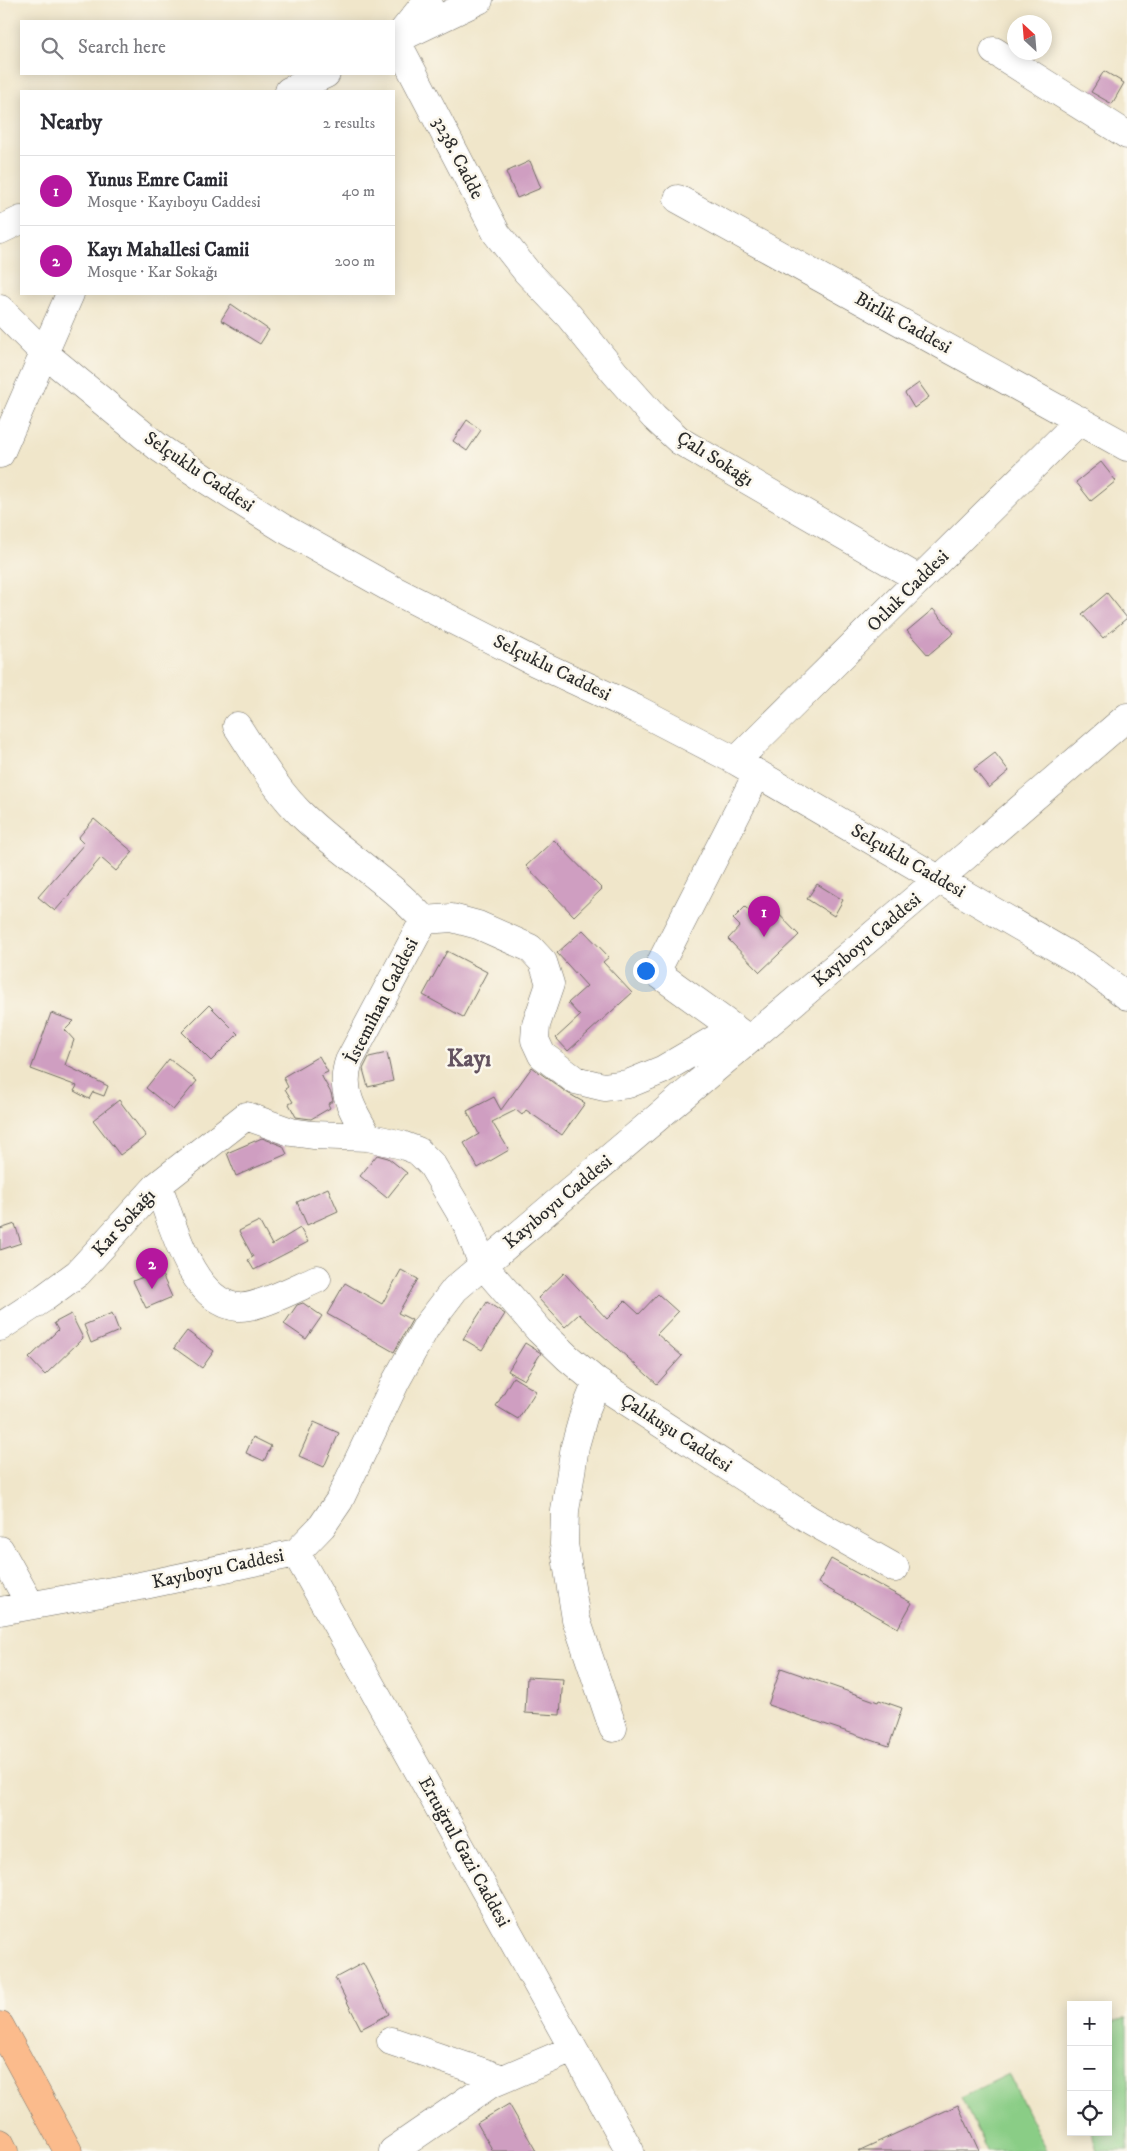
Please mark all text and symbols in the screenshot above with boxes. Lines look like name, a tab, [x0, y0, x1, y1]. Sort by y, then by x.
north arrow	[1007, 15, 1052, 60]
search box	[20, 20, 395, 75]
icon: search	[38, 34, 66, 62]
text: Search here	[78, 36, 166, 59]
text: Nearby	[40, 110, 102, 136]
text: 2 results	[323, 113, 375, 133]
street label: 3238. Cadde	[428, 113, 489, 203]
text: Yunus Emre Camii	[87, 169, 228, 192]
text: 1	[53, 181, 59, 201]
text: 40 m	[342, 181, 375, 201]
text: Mosque · Kayıboyu Caddesi	[87, 192, 261, 212]
text: Kayı Mahallesi Camii	[87, 239, 249, 262]
text: 2	[52, 251, 60, 271]
text: 200 m	[334, 251, 375, 271]
text: Mosque · Kar Sokağı	[87, 262, 218, 282]
street label: Birlik Caddesi	[851, 287, 955, 359]
street label: Çalı Sokağı	[672, 426, 758, 492]
street label: Selçuklu Caddesi	[140, 427, 259, 517]
street label: Otluk Caddesi	[862, 545, 954, 637]
street label: Selçuklu Caddesi	[489, 630, 615, 706]
street label: Selçuklu Caddesi	[847, 819, 969, 903]
street label: Kayıboyu Caddesi	[808, 888, 926, 992]
pin: 1	[748, 896, 780, 937]
street label: İstemihan Caddesi	[340, 934, 424, 1068]
your location	[633, 958, 659, 984]
district label: Kayı	[447, 1044, 491, 1074]
street label: Kayıboyu Caddesi	[499, 1150, 617, 1254]
street label: Kar Sokağı	[88, 1184, 160, 1262]
pin: 2	[136, 1248, 168, 1289]
street label: Çalıkuşu Caddesi	[616, 1388, 736, 1478]
street label: Kayıboyu Caddesi	[150, 1544, 286, 1594]
street label: Ertuğrul Gazi Caddesi	[413, 1773, 515, 1931]
map controls	[1067, 2001, 1112, 2136]
button: +	[1067, 2001, 1112, 2046]
button: −	[1067, 2046, 1112, 2091]
button: locate	[1067, 2091, 1112, 2136]

